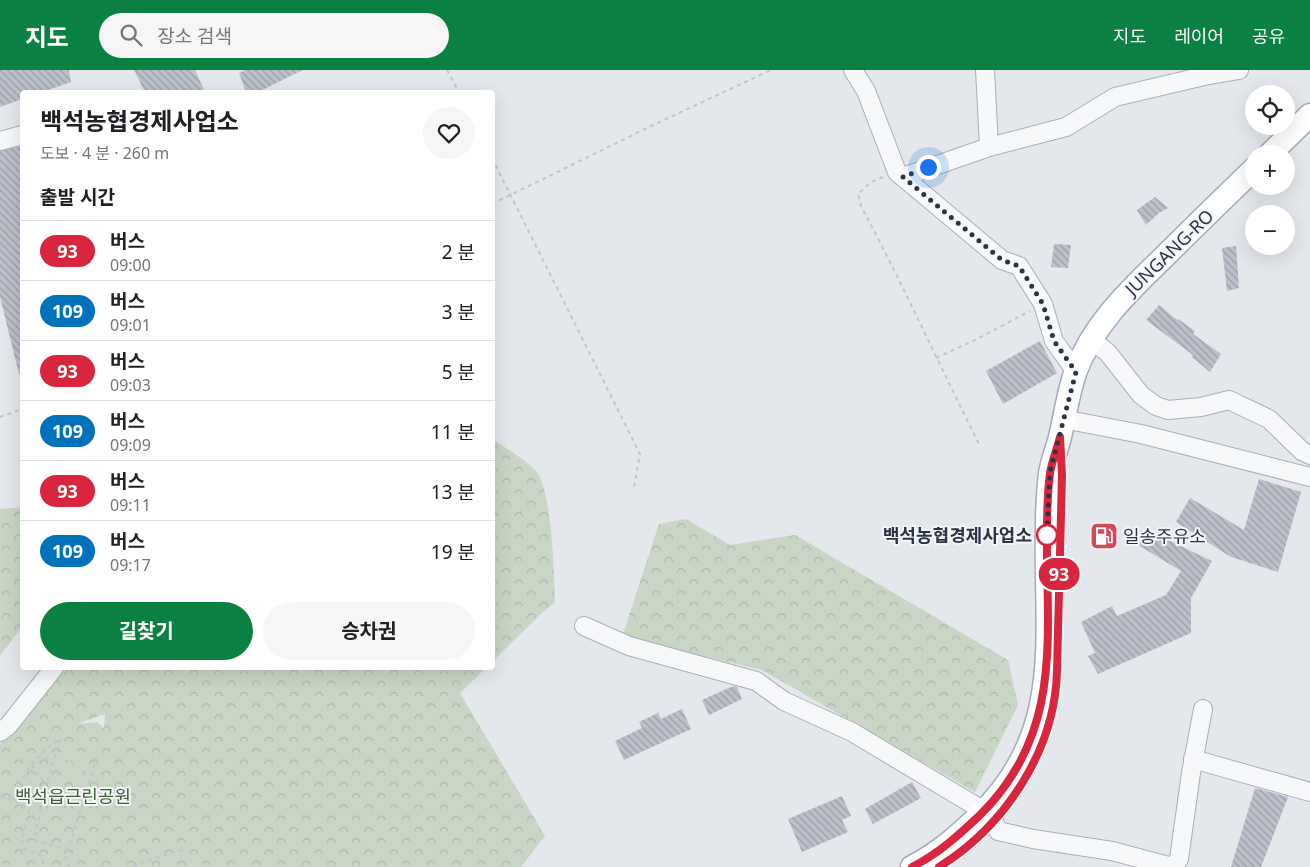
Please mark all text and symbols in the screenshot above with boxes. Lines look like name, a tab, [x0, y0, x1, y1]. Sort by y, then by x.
search box	[99, 13, 449, 58]
text: 지도	[25, 20, 69, 53]
icon: search	[117, 21, 145, 49]
text: 장소 검색	[157, 23, 232, 49]
text: 지도	[1113, 24, 1146, 48]
text: 레이어	[1174, 24, 1224, 48]
text: 공유	[1252, 24, 1285, 48]
map controls	[1245, 85, 1295, 255]
button: locate	[1245, 85, 1295, 135]
text: 백석농협경제사업소	[40, 104, 239, 137]
button: heart	[423, 107, 475, 159]
text: 도보 · 4 분 · 260 m	[40, 142, 169, 164]
button: +	[1245, 145, 1295, 195]
your location	[916, 155, 941, 180]
text: 출발 시간	[40, 184, 115, 210]
street label: JUNGANG-RO	[1118, 204, 1218, 302]
button: −	[1245, 205, 1295, 255]
text: 버스	[110, 228, 145, 254]
text: 93	[57, 239, 78, 263]
text: 2 분	[442, 239, 475, 265]
text: 09:00	[110, 254, 151, 276]
text: 버스	[110, 288, 145, 314]
text: 109	[52, 299, 83, 323]
text: 3 분	[442, 299, 475, 325]
text: 09:01	[110, 314, 151, 336]
text: 버스	[110, 348, 145, 374]
text: 93	[57, 359, 78, 383]
text: 5 분	[442, 359, 475, 385]
text: 09:03	[110, 374, 151, 396]
text: 버스	[110, 408, 145, 434]
text: 109	[52, 419, 83, 443]
text: 11 분	[431, 419, 475, 445]
text: 09:09	[110, 434, 151, 456]
text: 버스	[110, 468, 145, 494]
text: 93	[57, 479, 78, 503]
text: 13 분	[431, 479, 475, 505]
text: 09:11	[110, 494, 151, 516]
fuel station icon: 일송주유소	[1089, 521, 1119, 551]
place label: 백석농협경제사업소	[883, 523, 1032, 547]
marker: 백석농협경제사업소	[1036, 524, 1058, 546]
place label: 일송주유소	[1123, 524, 1206, 548]
text: 버스	[110, 528, 145, 554]
text: 109	[52, 539, 83, 563]
text: 19 분	[431, 539, 475, 565]
text: 09:17	[110, 554, 151, 576]
line badge: 93	[1036, 558, 1082, 590]
text: 93	[1049, 562, 1069, 586]
button: 길찾기	[40, 602, 253, 660]
button: 승차권	[263, 602, 475, 660]
park label: 백석읍근린공원	[15, 784, 131, 808]

